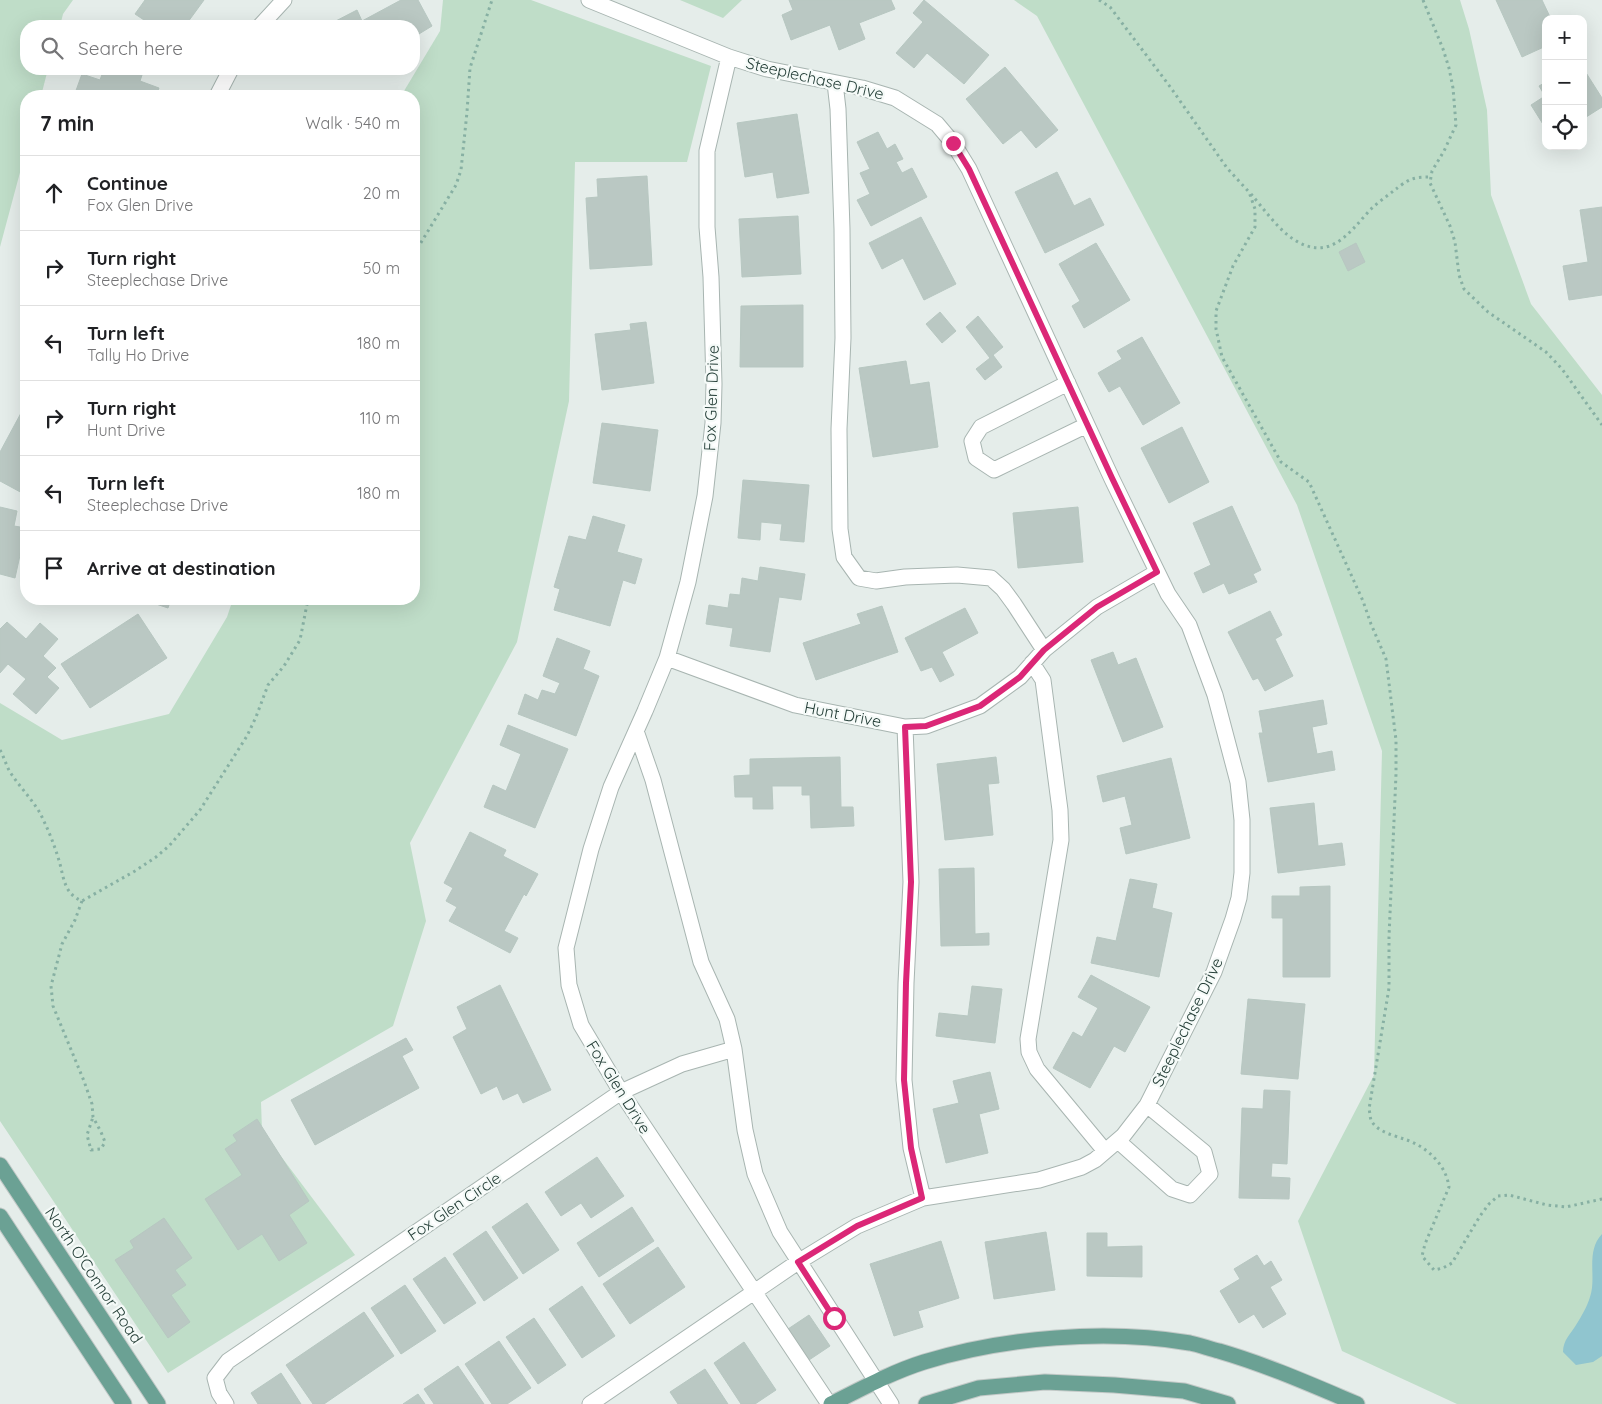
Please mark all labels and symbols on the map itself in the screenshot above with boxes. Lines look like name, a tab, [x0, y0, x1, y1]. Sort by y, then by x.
street label: Steeplechase Drive	[744, 52, 886, 104]
route end	[942, 132, 965, 155]
street label: Fox Glen Drive	[699, 345, 723, 451]
street label: Hunt Drive	[803, 697, 883, 731]
street label: Steeplechase Drive	[1147, 954, 1227, 1090]
street label: Fox Glen Drive	[582, 1037, 656, 1137]
street label: Fox Glen Circle	[404, 1167, 504, 1245]
street label: North O'Connor Road	[41, 1203, 147, 1347]
route start	[823, 1307, 846, 1330]

